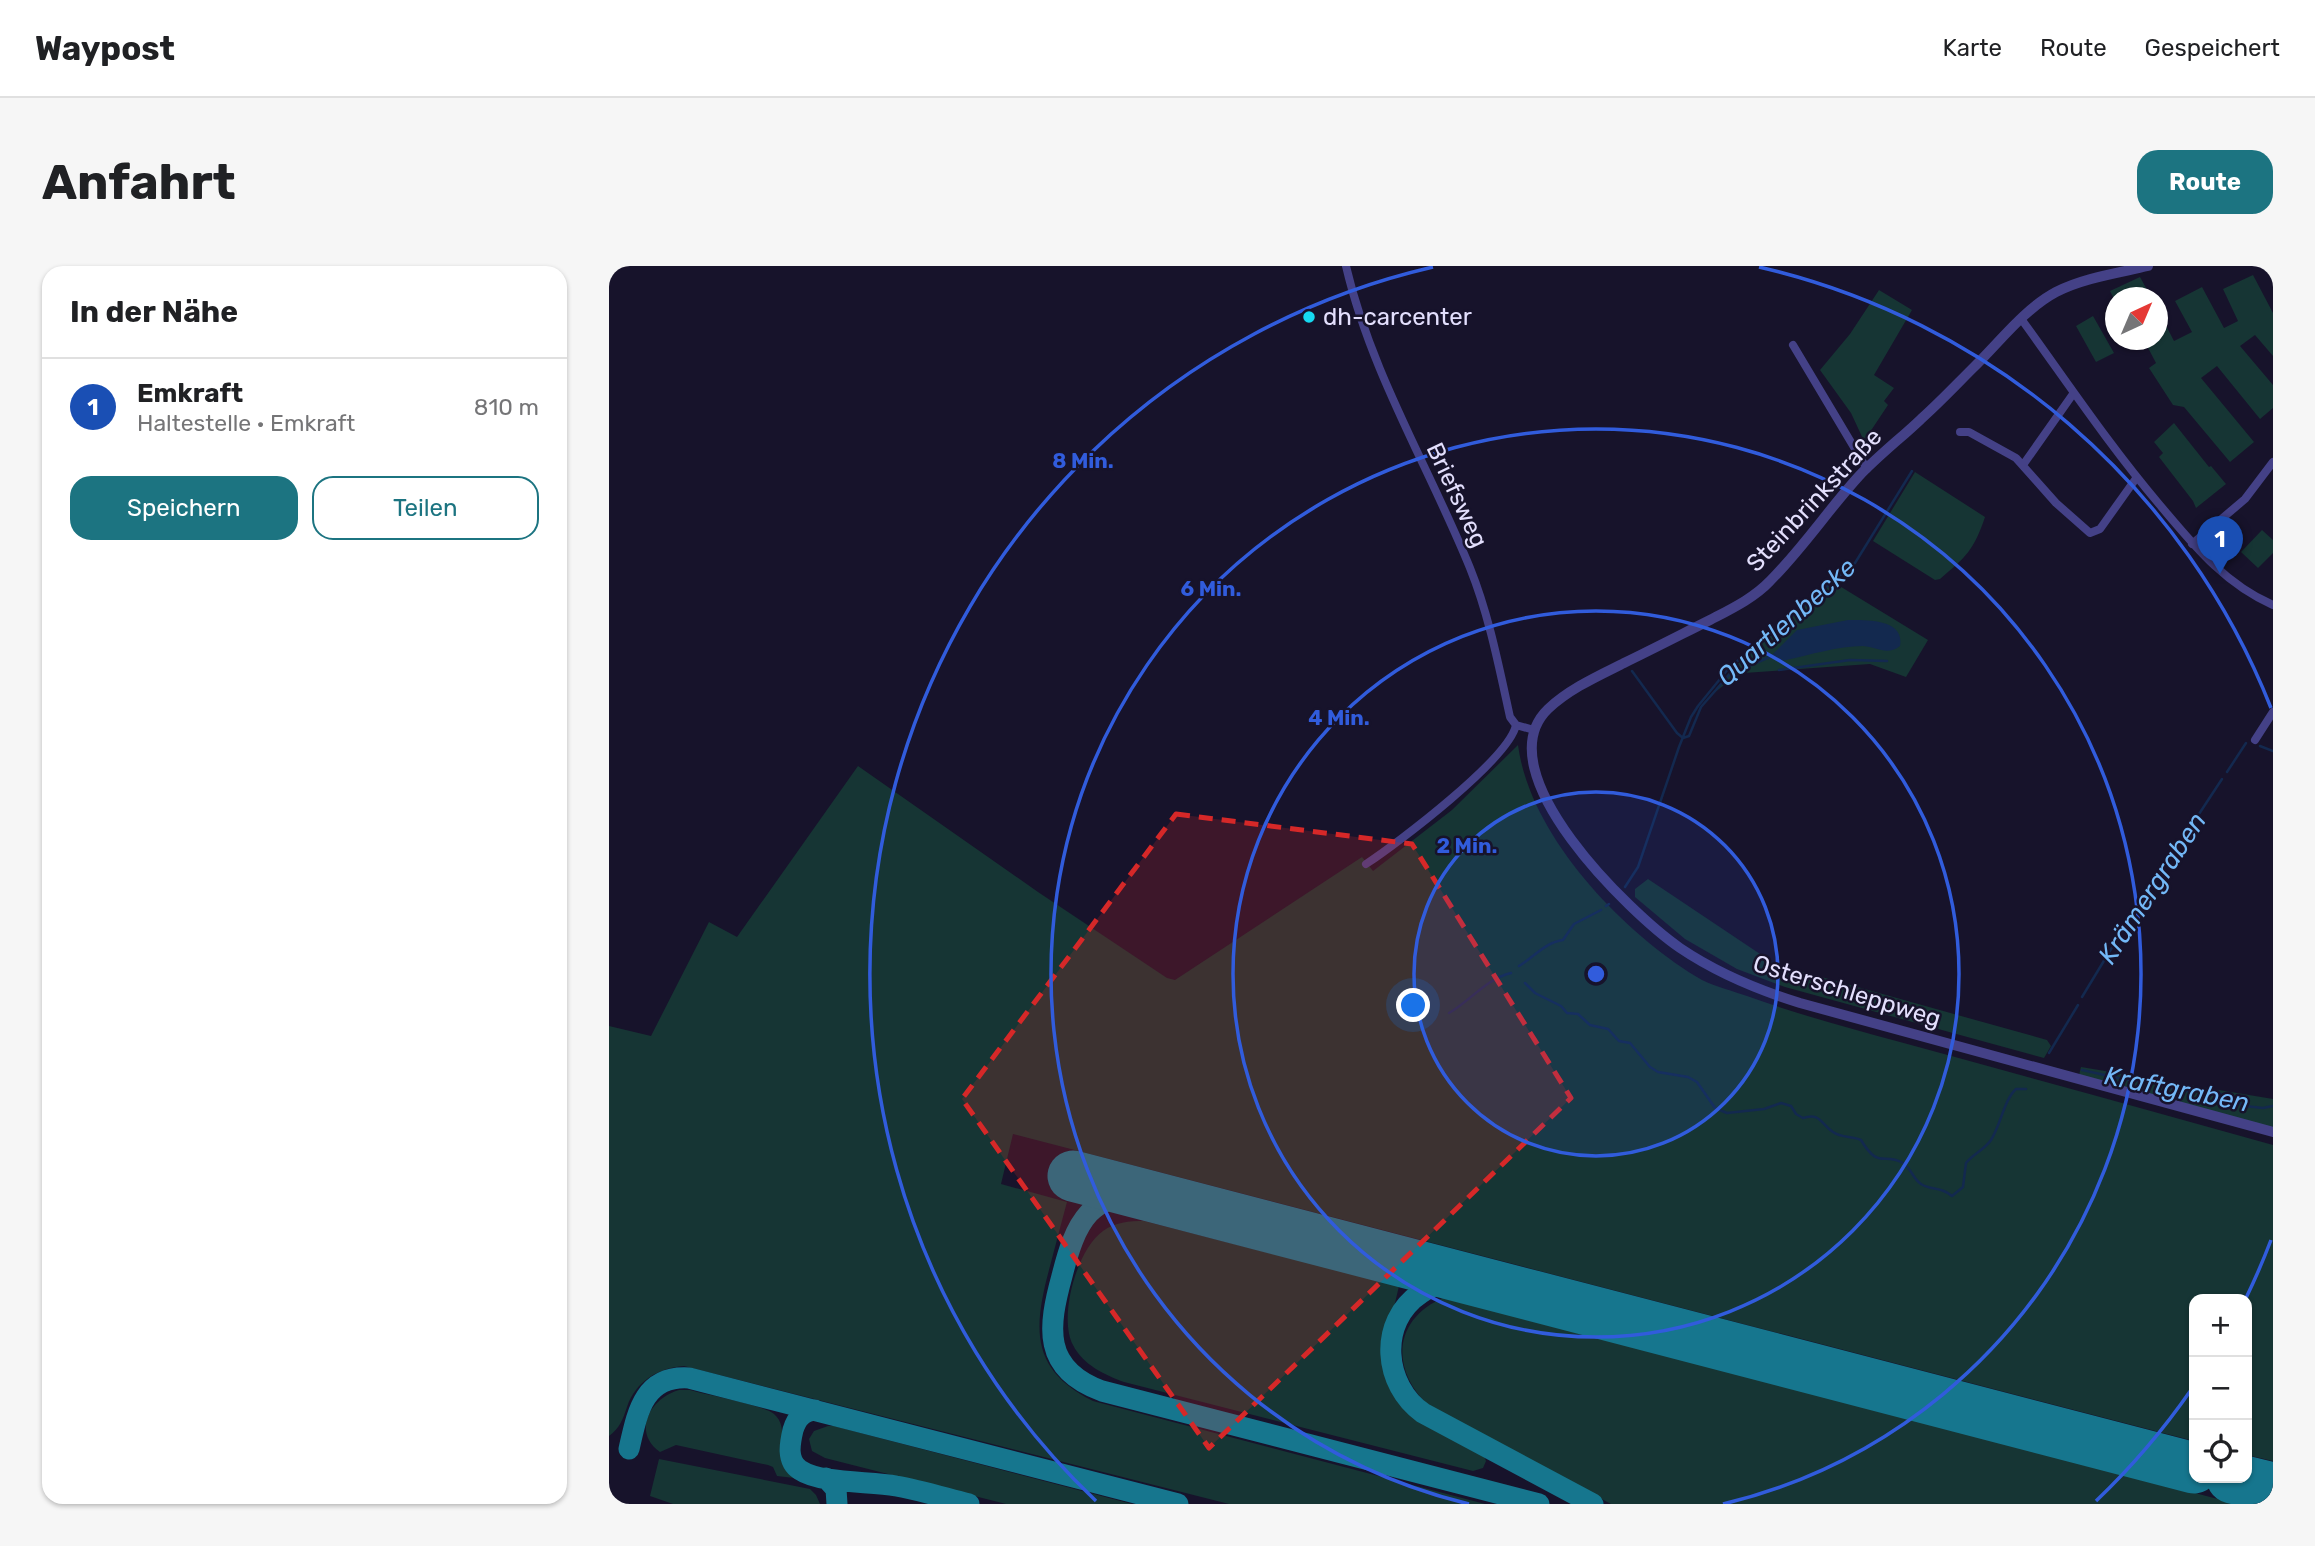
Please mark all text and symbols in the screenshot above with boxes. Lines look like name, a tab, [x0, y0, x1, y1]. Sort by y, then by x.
text: Waypost	[35, 29, 175, 68]
text: Karte	[1943, 34, 2002, 62]
text: Route	[2040, 34, 2107, 62]
text: Gespeichert	[2145, 34, 2280, 62]
button: Route	[2137, 150, 2273, 214]
text: Anfahrt	[42, 153, 236, 211]
north arrow	[2105, 287, 2168, 350]
text: In der Nähe	[70, 294, 238, 330]
place label: dh-carcenter	[1323, 303, 1472, 331]
marker: dh-carcenter	[1301, 309, 1317, 325]
text: Emkraft	[137, 378, 243, 409]
text: 1	[87, 393, 99, 421]
text: 810 m	[474, 393, 539, 421]
text: Haltestelle · Emkraft	[137, 409, 355, 437]
street label: Steinbrinkstraße	[1741, 423, 1887, 577]
street label: Briefsweg	[1421, 438, 1493, 552]
text: 8 Min.	[1052, 448, 1114, 473]
button: Speichern	[70, 476, 298, 540]
button: Teilen	[312, 476, 539, 540]
pin: 1	[2197, 516, 2243, 574]
water label: Quartlenbecke	[1710, 551, 1863, 693]
text: 6 Min.	[1180, 576, 1242, 601]
text: 4 Min.	[1308, 705, 1370, 730]
water label: Krämergraben	[2092, 807, 2213, 970]
text: 2 Min.	[1437, 833, 1497, 858]
street label: Osterschleppweg	[1750, 949, 1944, 1033]
centre of rings	[1584, 962, 1608, 986]
your location	[1396, 988, 1430, 1022]
water label: Kraftgraben	[2102, 1060, 2252, 1119]
map controls	[2189, 1294, 2252, 1483]
button: +	[2189, 1294, 2252, 1357]
button: −	[2189, 1357, 2252, 1420]
button: locate	[2189, 1420, 2252, 1483]

